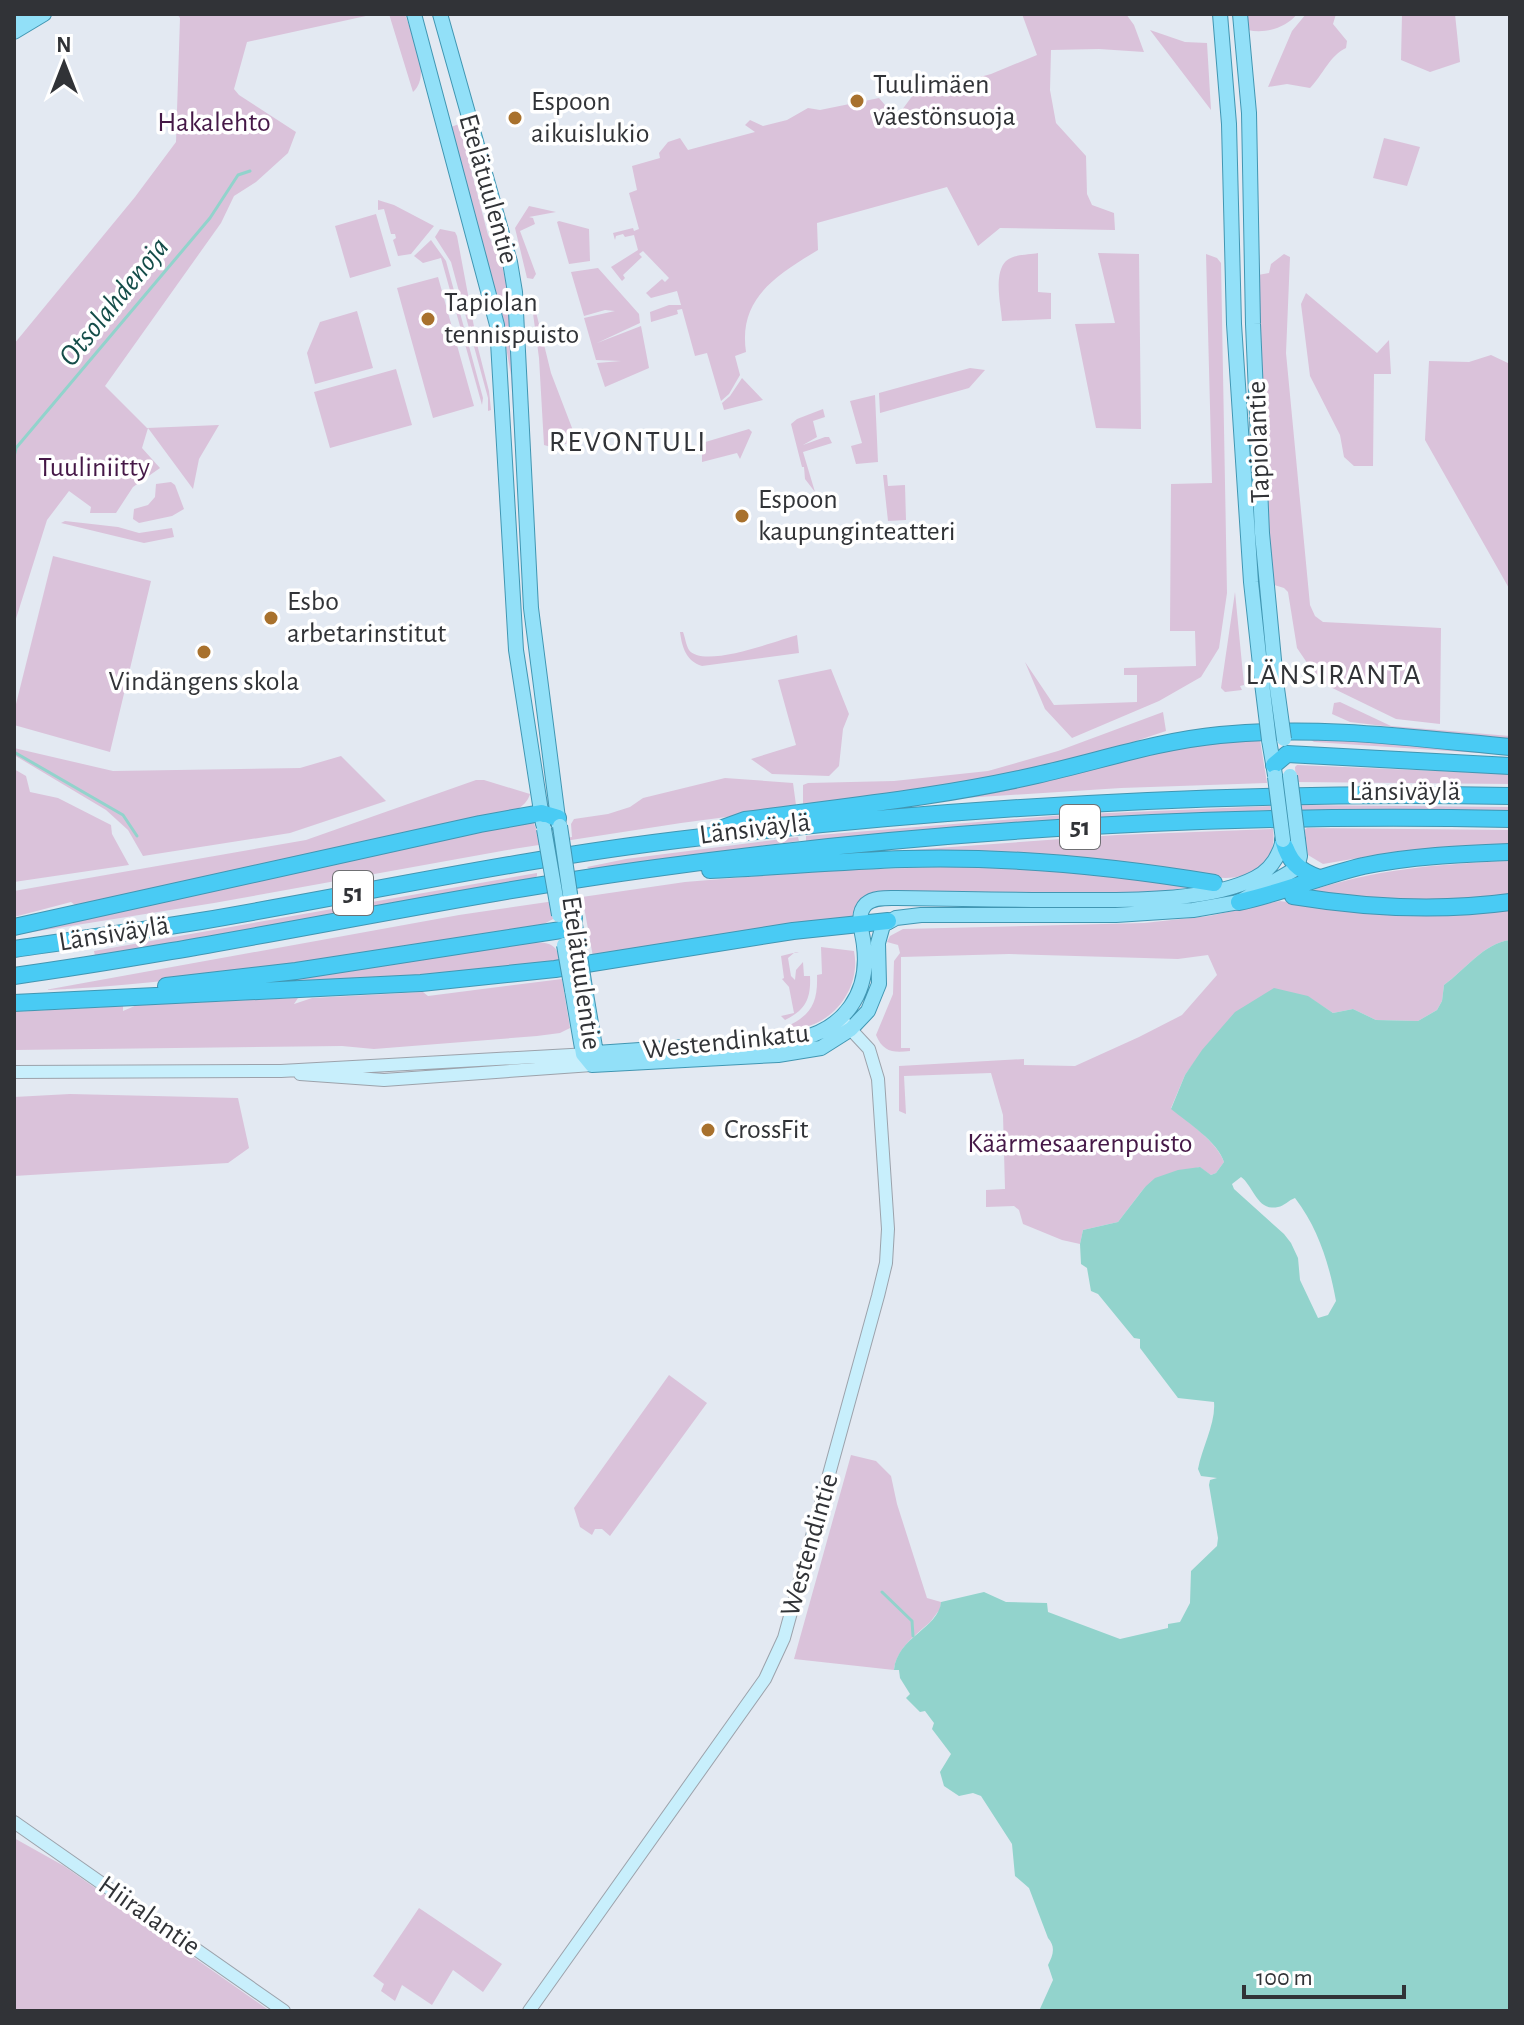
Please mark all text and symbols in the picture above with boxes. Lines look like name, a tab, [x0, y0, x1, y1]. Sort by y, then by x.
north arrow	[24, 24, 104, 104]
text: N	[56, 34, 72, 56]
place label: Tuulimäen väestönsuoja	[873, 71, 1016, 131]
place label: Espoon aikuislukio	[531, 88, 649, 148]
marker: Tuulimäen väestönsuoja	[848, 92, 866, 110]
park label: Hakalehto	[157, 109, 271, 137]
marker: Espoon aikuislukio	[506, 109, 524, 127]
street label: Etelätuulentie	[453, 111, 523, 267]
water label: Otsolahdenoja	[53, 232, 175, 372]
place label: Tapiolan tennispuisto	[444, 289, 579, 349]
marker: Tapiolan tennispuisto	[419, 310, 437, 328]
street label: Tapiolantie	[1243, 380, 1275, 504]
district label: REVONTULI	[549, 427, 707, 457]
park label: Tuuliniitty	[38, 454, 150, 482]
place label: Espoon kaupunginteatteri	[758, 486, 956, 546]
marker: Espoon kaupunginteatteri	[733, 507, 751, 525]
place label: Esbo arbetarinstitut	[287, 588, 446, 648]
marker: Esbo arbetarinstitut	[262, 609, 280, 627]
marker: Vindängens skola	[195, 643, 213, 661]
district label: LÄNSIRANTA	[1246, 659, 1422, 690]
place label: Vindängens skola	[109, 668, 299, 696]
street label: Länsiväylä	[1349, 778, 1461, 806]
road number: 51	[1060, 805, 1100, 849]
street label: Länsiväylä	[698, 808, 812, 850]
road number: 51	[333, 871, 373, 915]
street label: Etelätuulentie	[556, 894, 606, 1052]
street label: Länsiväylä	[57, 911, 171, 957]
street label: Westendinkatu	[641, 1019, 811, 1065]
place label: CrossFit	[724, 1116, 809, 1144]
marker: CrossFit	[699, 1121, 717, 1139]
park label: Käärmesaarenpuisto	[967, 1130, 1193, 1158]
street label: Westendintie	[776, 1470, 844, 1620]
street label: Hiiralantie	[93, 1871, 205, 1961]
scale bar	[1244, 1949, 1404, 1999]
text: 100 m	[1256, 1966, 1313, 1990]

